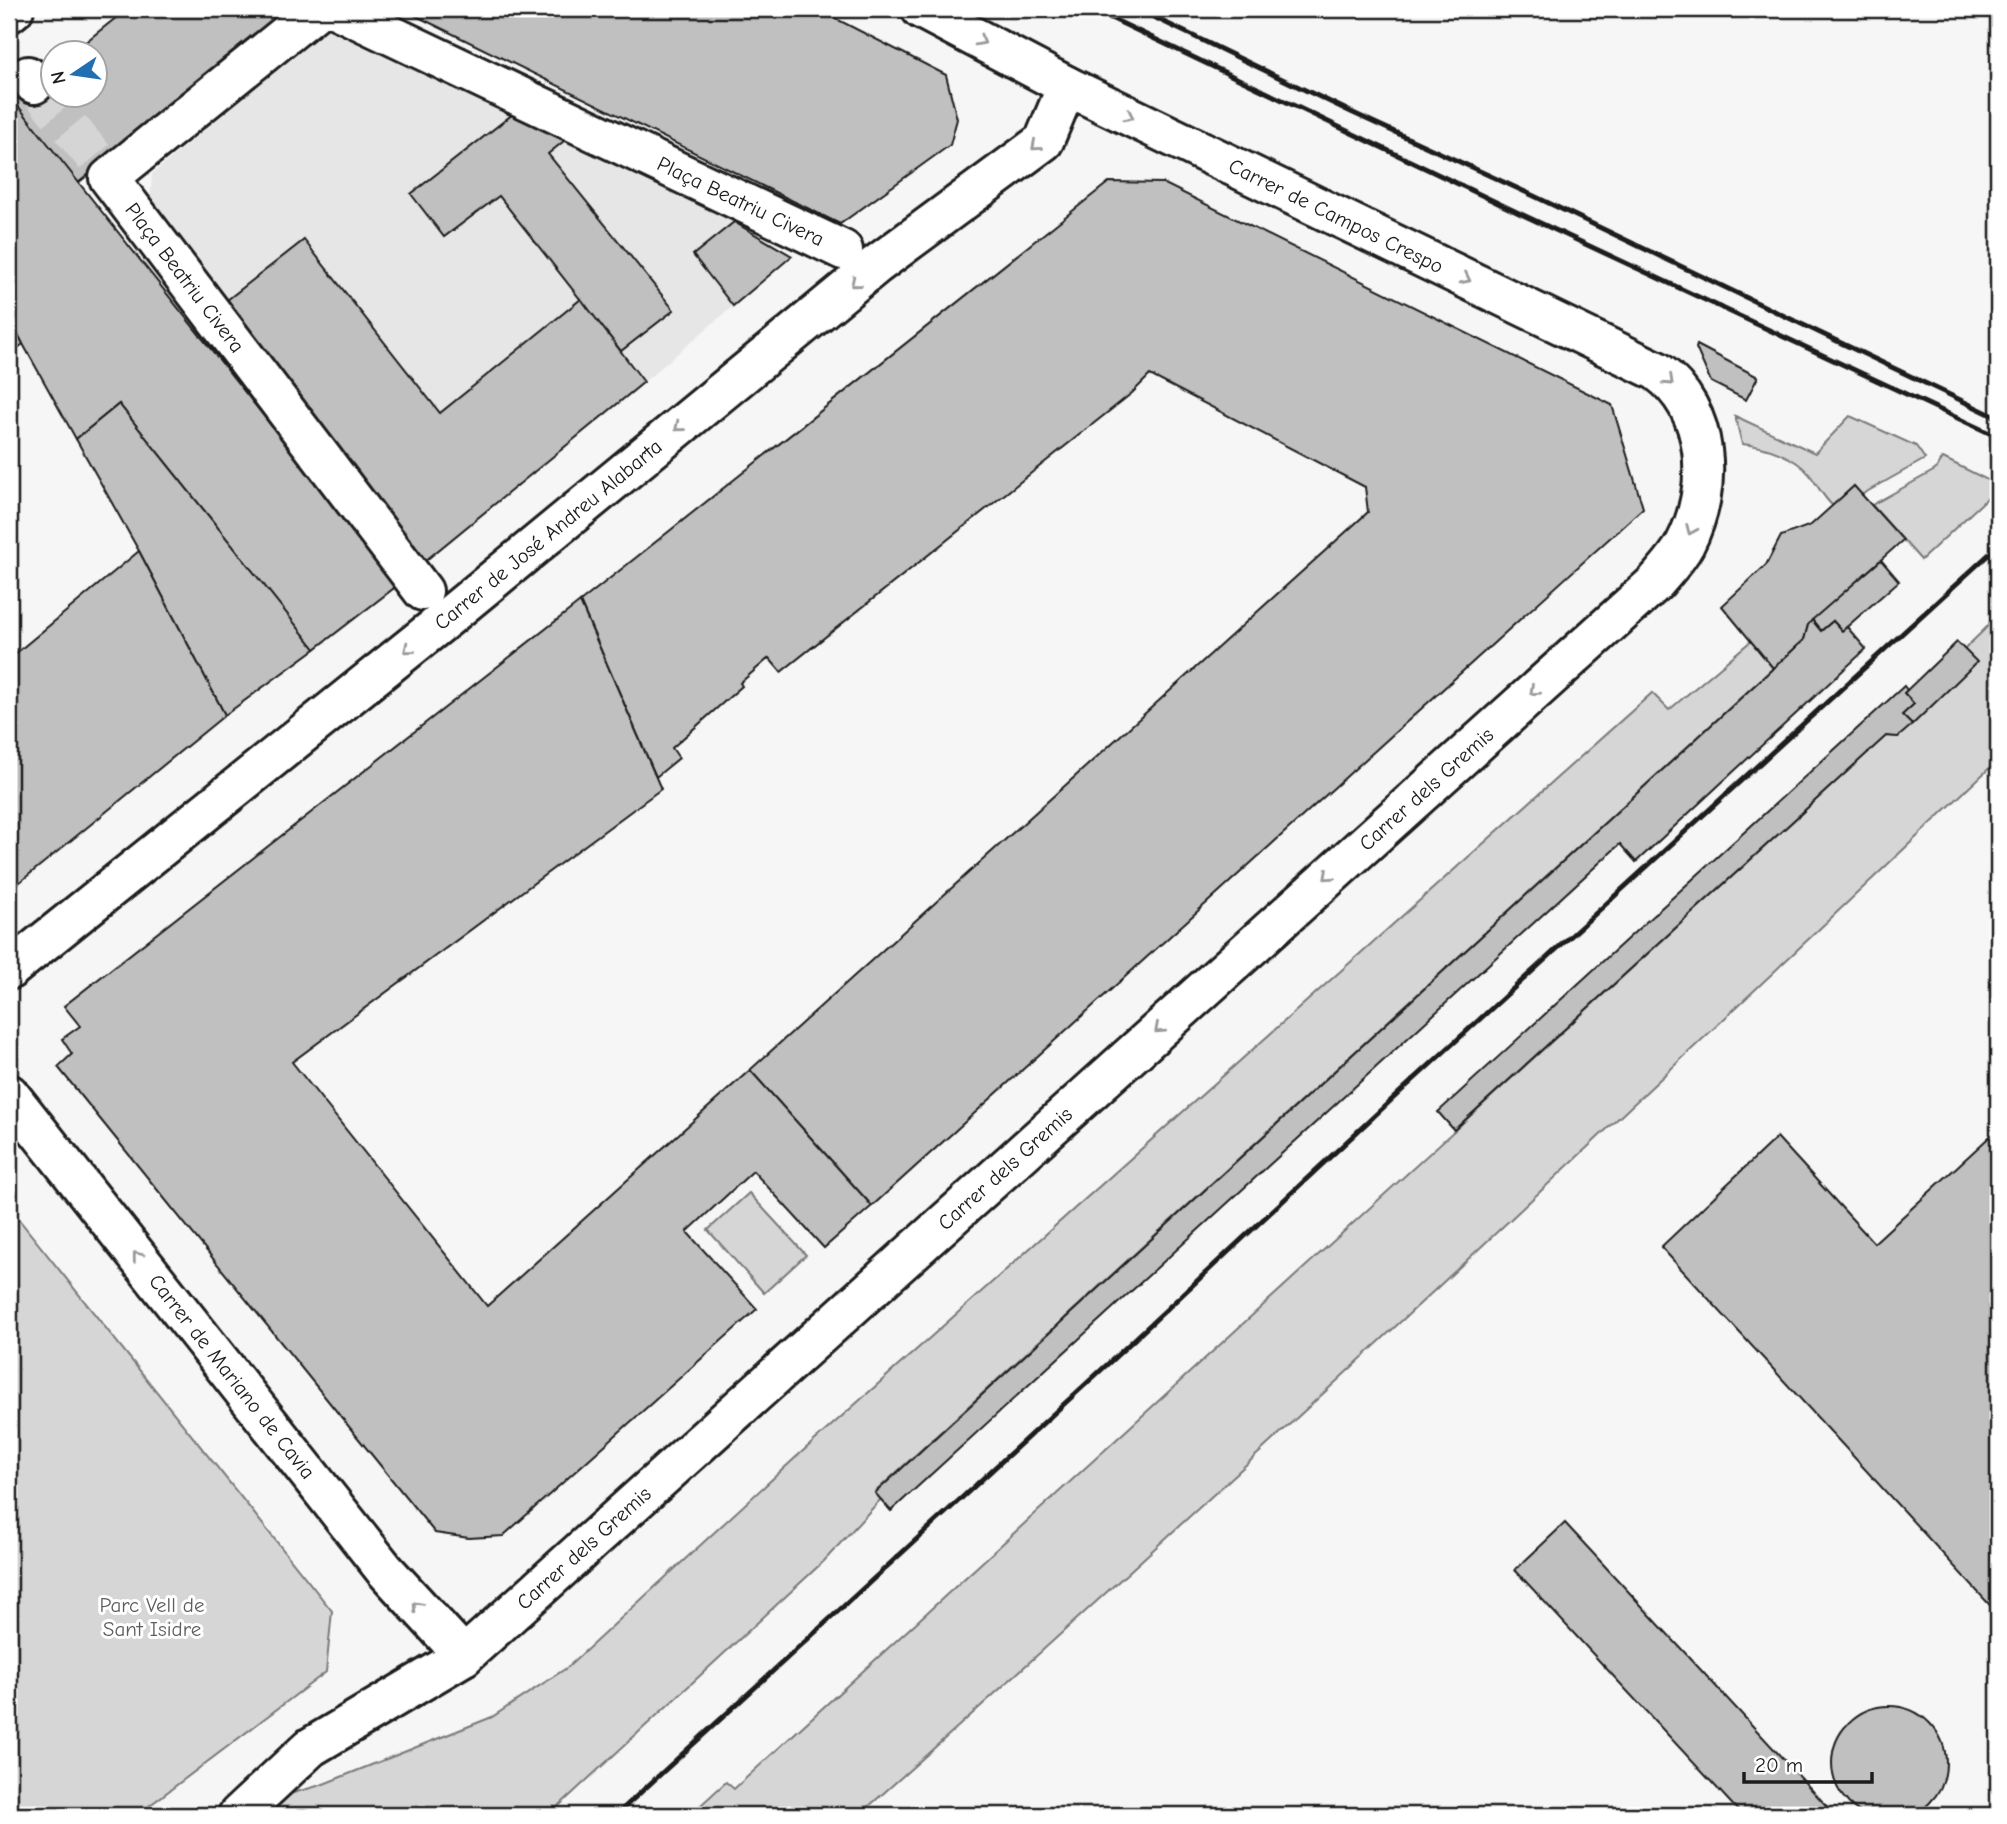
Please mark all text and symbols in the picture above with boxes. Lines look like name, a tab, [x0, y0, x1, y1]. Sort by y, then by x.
one-way arrow	[974, 32, 987, 46]
north arrow	[38, 38, 108, 108]
text: N	[46, 69, 71, 86]
one-way arrow	[1122, 108, 1134, 122]
one-way arrow	[1031, 137, 1044, 150]
street label: Plaça Beatriu Civera	[653, 151, 828, 251]
street label: Carrer de Campos Crespo	[1225, 154, 1447, 278]
street label: Plaça Beatriu Civera	[120, 198, 249, 357]
one-way arrow	[1459, 270, 1471, 284]
one-way arrow	[850, 274, 862, 287]
one-way arrow	[1660, 373, 1673, 386]
one-way arrow	[675, 419, 688, 431]
street label: Carrer de José Andreu Alabarta	[430, 434, 667, 635]
one-way arrow	[1685, 523, 1699, 535]
one-way arrow	[404, 641, 417, 653]
one-way arrow	[1529, 683, 1542, 696]
street label: Carrer dels Gremis	[1354, 722, 1498, 856]
one-way arrow	[1323, 868, 1336, 881]
one-way arrow	[1154, 1020, 1167, 1033]
street label: Carrer dels Gremis	[933, 1102, 1077, 1235]
one-way arrow	[133, 1252, 145, 1265]
street label: Carrer de Mariano de Cavia	[144, 1270, 320, 1484]
street label: Carrer dels Gremis	[512, 1481, 656, 1615]
park label: Parc Vell de Sant Isidre	[100, 1593, 204, 1641]
one-way arrow	[413, 1601, 426, 1614]
scale bar	[1744, 1740, 1872, 1784]
text: 20 m	[1755, 1753, 1803, 1777]

